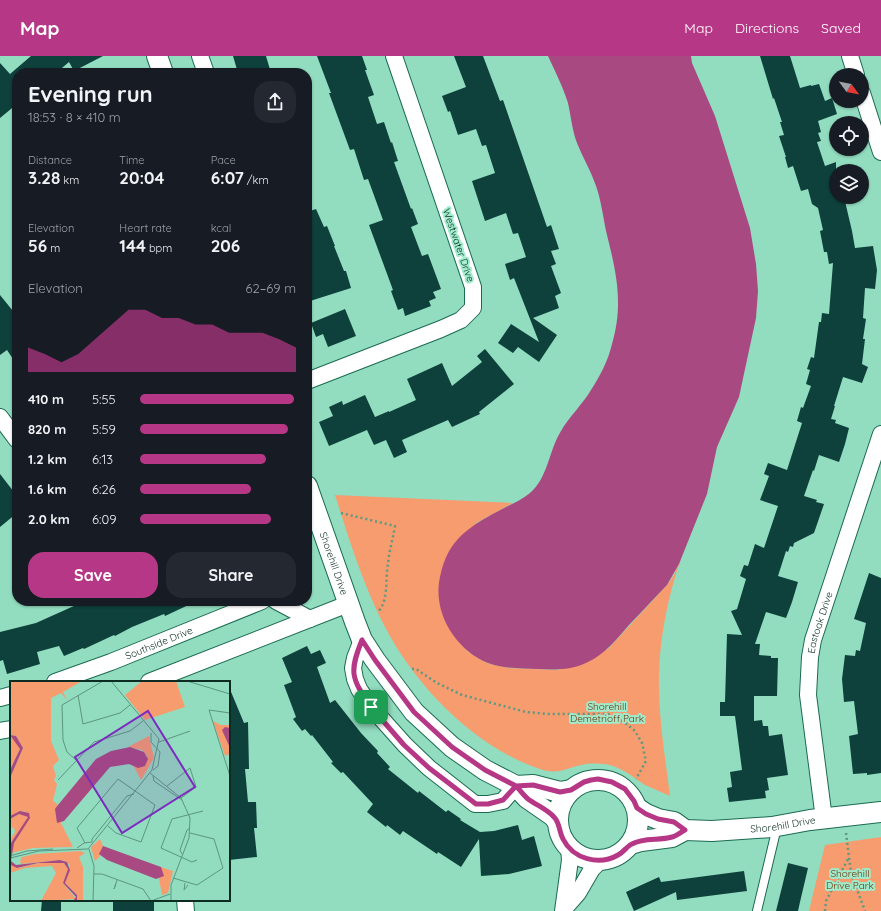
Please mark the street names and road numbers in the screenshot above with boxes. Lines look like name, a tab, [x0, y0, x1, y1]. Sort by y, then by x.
street label: Westwater Drive	[440, 207, 477, 284]
street label: Shorehill Drive	[317, 530, 351, 597]
street label: Eastoak Drive	[805, 590, 836, 654]
street label: Southside Drive	[123, 624, 195, 663]
street label: Shorehill Drive	[750, 813, 817, 835]

